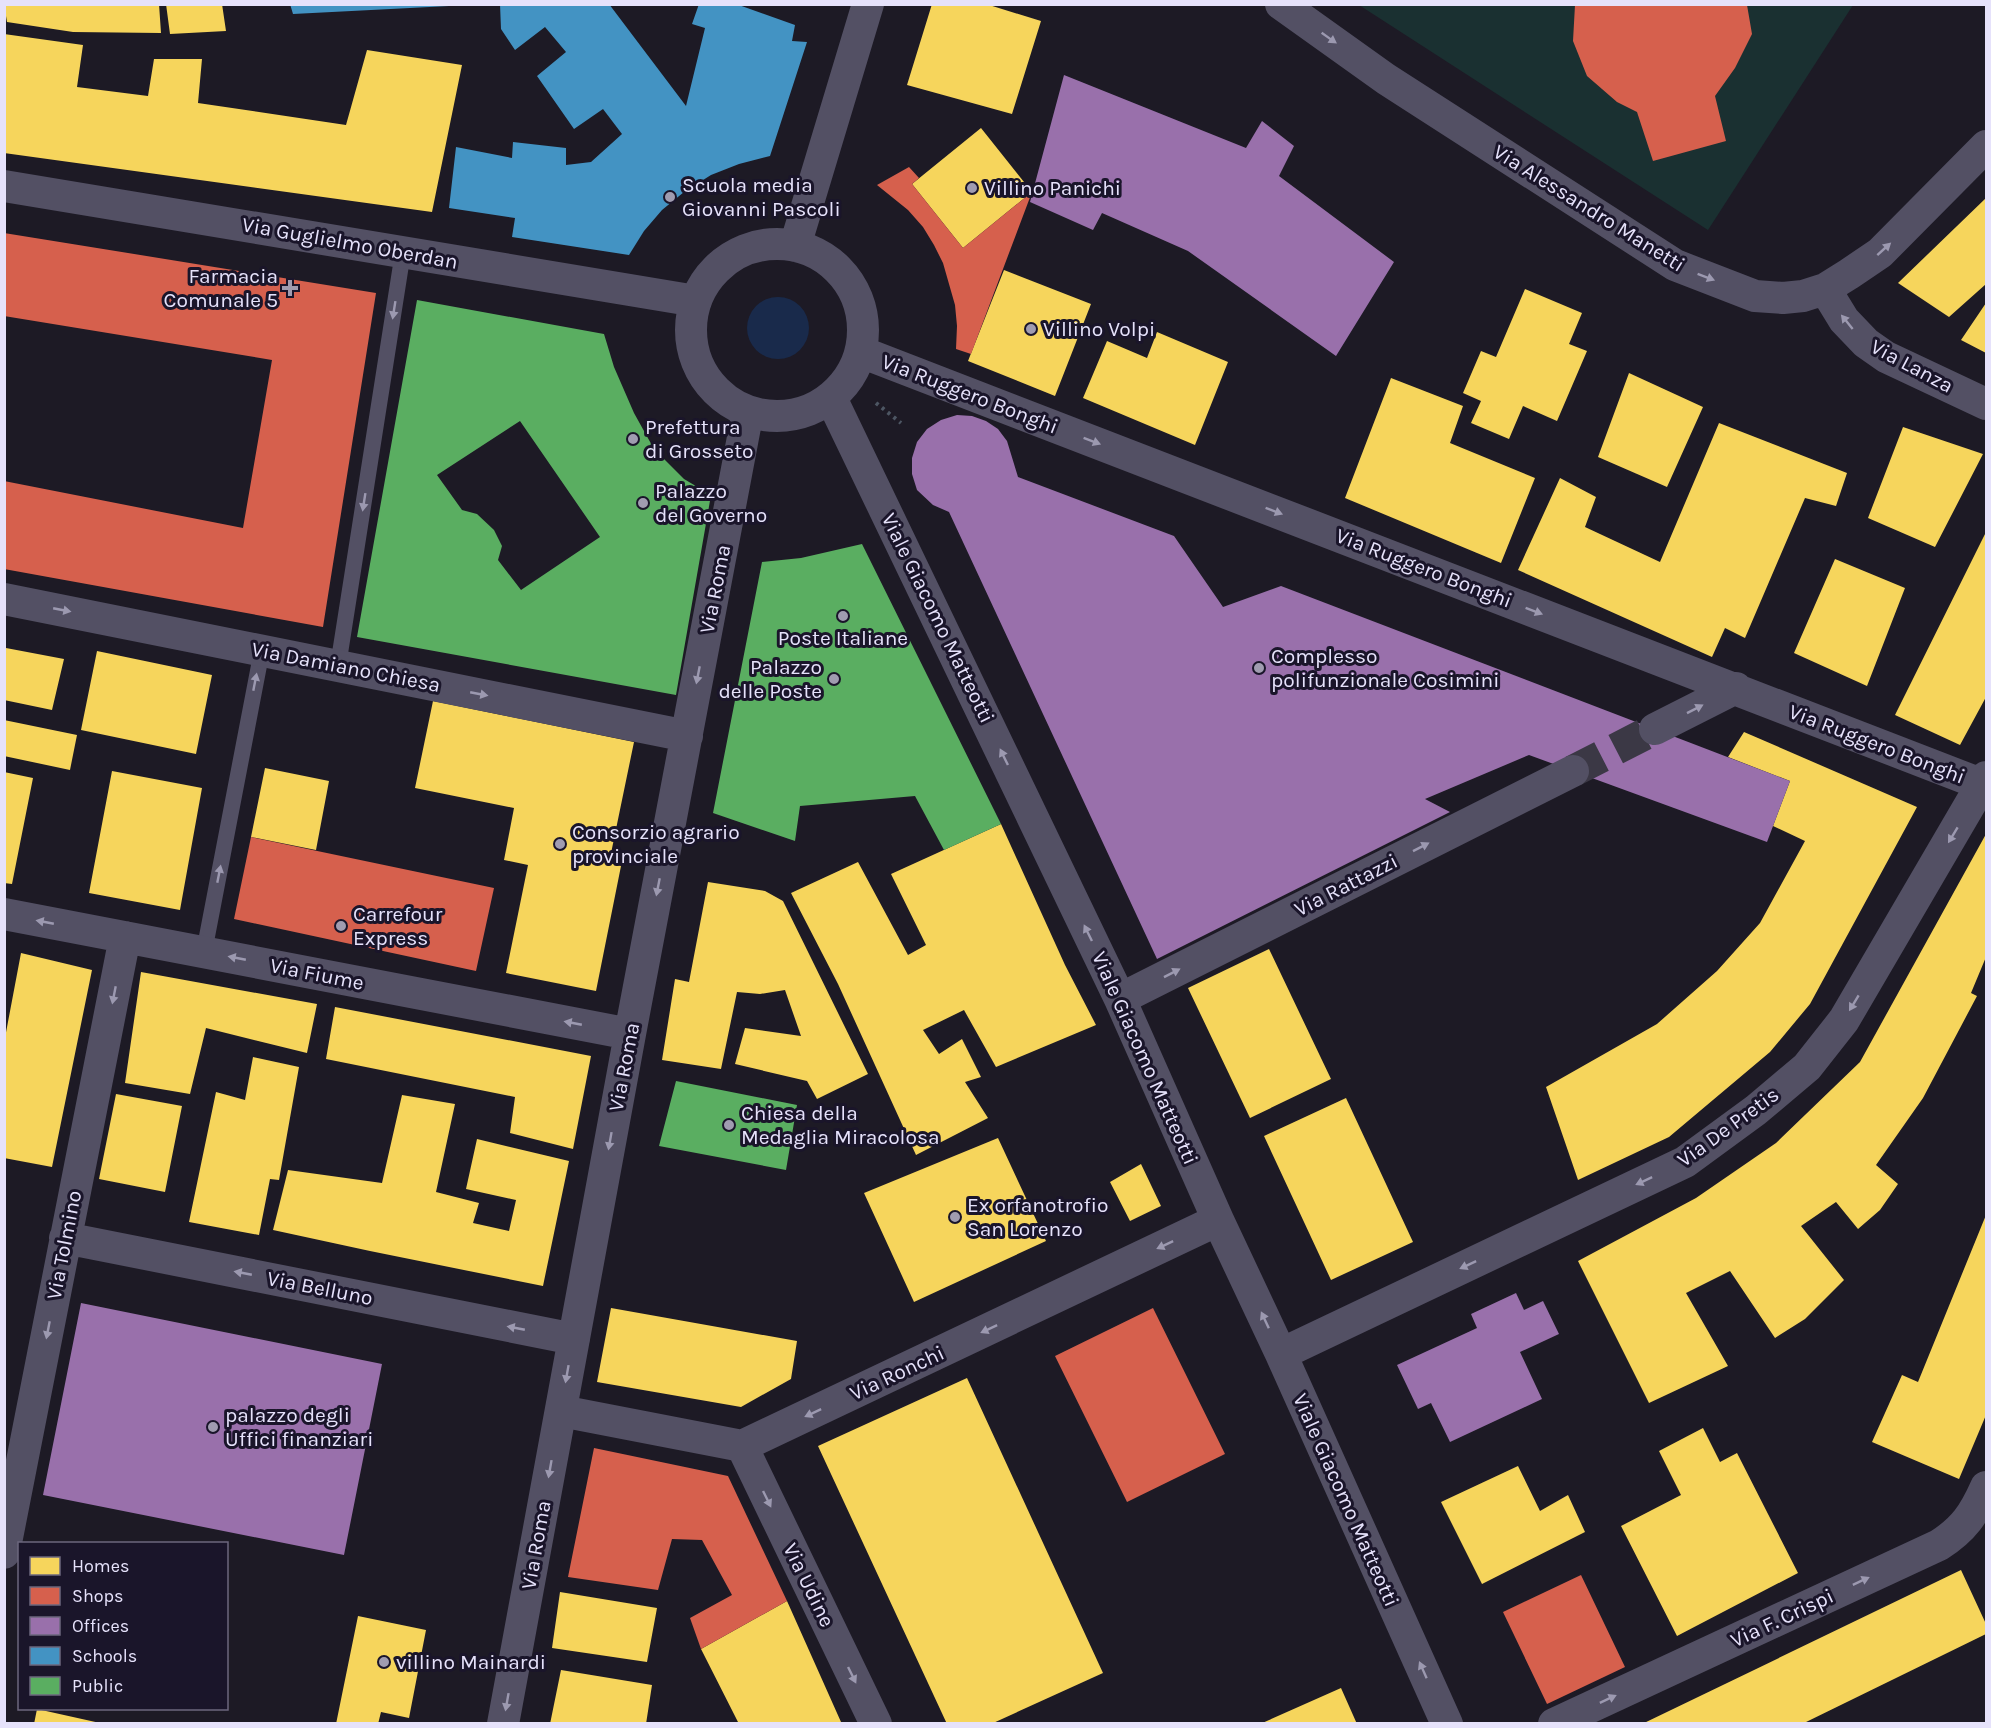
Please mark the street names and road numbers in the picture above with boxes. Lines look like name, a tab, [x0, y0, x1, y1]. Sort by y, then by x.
street label: Via Alessandro Manetti	[1489, 139, 1689, 277]
street label: Via Guglielmo Oberdan	[240, 212, 460, 274]
street label: Via Lanza	[1867, 334, 1957, 398]
street label: Via Ruggero Bonghi	[879, 349, 1061, 439]
street label: Viale Giacomo Matteotti	[877, 509, 999, 727]
street label: Via Ruggero Bonghi	[1333, 523, 1515, 613]
street label: Via Roma	[695, 542, 735, 636]
street label: Via Damiano Chiesa	[250, 637, 442, 697]
street label: Via Ruggero Bonghi	[1786, 699, 1968, 789]
street label: Via Rattazzi	[1290, 849, 1402, 921]
street label: Viale Giacomo Matteotti	[1087, 948, 1203, 1168]
street label: Via Fiume	[268, 953, 366, 995]
street label: Via Roma	[604, 1020, 644, 1114]
street label: Via De Pretis	[1673, 1082, 1783, 1172]
street label: Via Tolmino	[42, 1188, 86, 1302]
street label: Via Belluno	[265, 1266, 375, 1310]
street label: Via Ronchi	[846, 1341, 948, 1405]
street label: Viale Giacomo Matteotti	[1288, 1390, 1404, 1610]
street label: Via Roma	[516, 1499, 556, 1591]
street label: Via Udine	[778, 1539, 840, 1631]
street label: Via F. Crispi	[1727, 1584, 1837, 1652]

